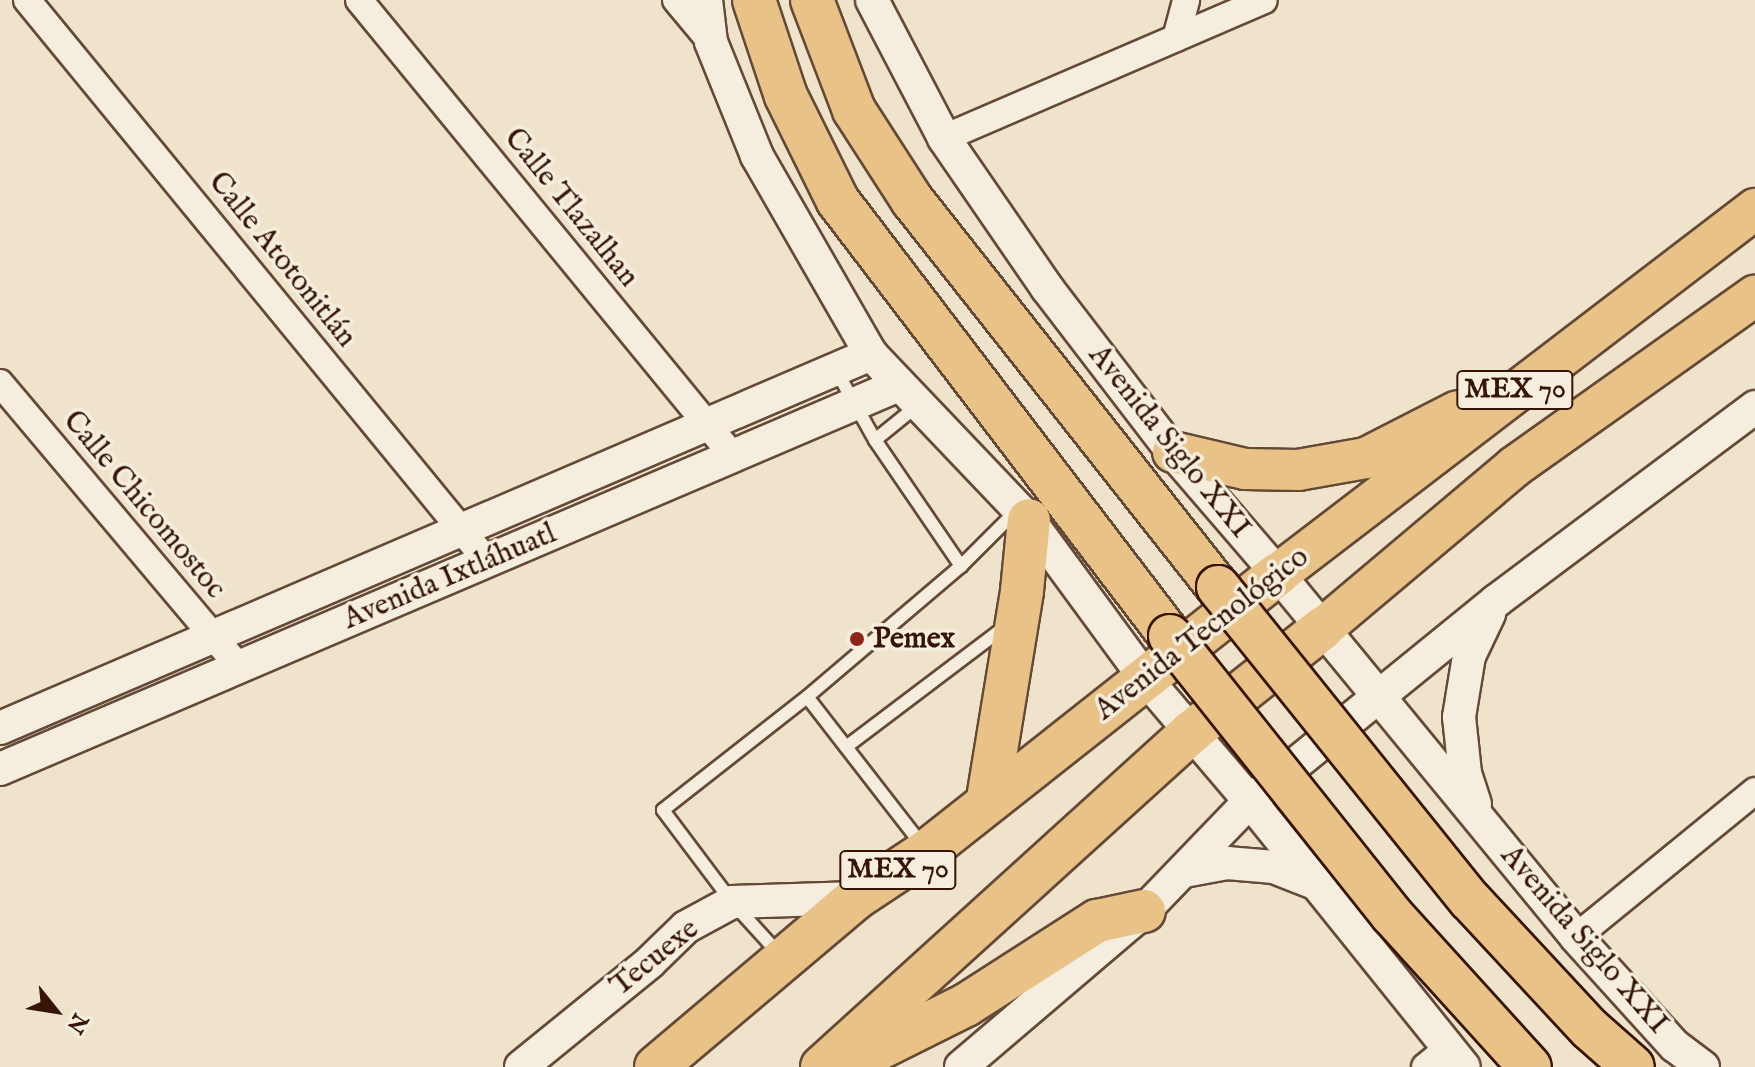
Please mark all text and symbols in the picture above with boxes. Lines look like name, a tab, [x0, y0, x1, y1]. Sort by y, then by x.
street label: Calle Tlazalhan	[496, 121, 646, 295]
street label: Calle Atotonitlán	[200, 165, 364, 355]
street label: Avenida Siglo XXI	[1080, 338, 1258, 546]
road number: MEX 70	[1455, 366, 1575, 414]
street label: Calle Chicomostoc	[55, 404, 233, 606]
street label: Avenida Ixtláhuatl	[338, 516, 562, 638]
street label: Avenida Tecnológico	[1088, 539, 1316, 729]
place label: Pemex	[873, 621, 955, 657]
marker: Pemex	[848, 630, 866, 648]
street label: Avenida Siglo XXI	[1492, 838, 1676, 1042]
road number: MEX 70	[838, 846, 958, 894]
street label: Tecuexe	[604, 911, 706, 1005]
north arrow	[16, 971, 96, 1051]
text: N	[60, 1008, 94, 1038]

